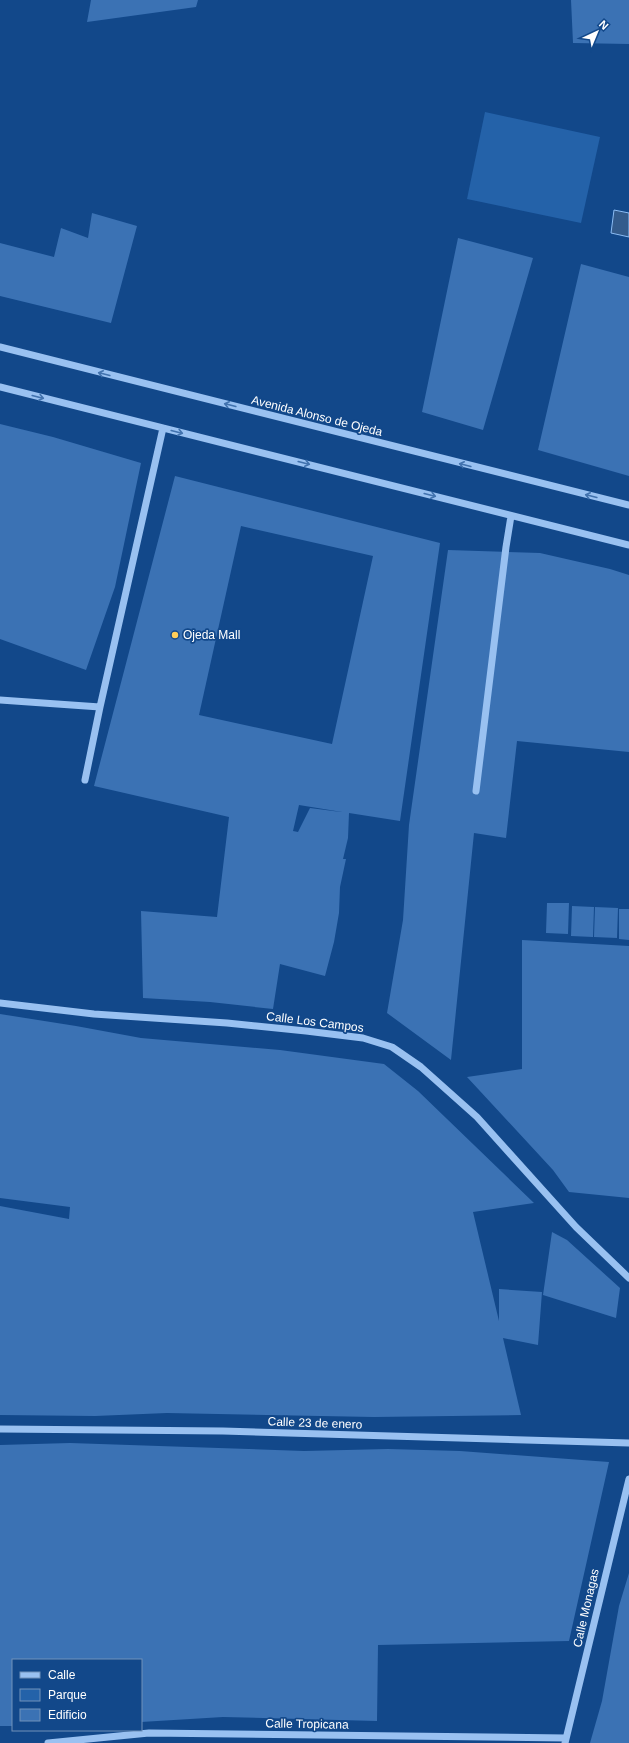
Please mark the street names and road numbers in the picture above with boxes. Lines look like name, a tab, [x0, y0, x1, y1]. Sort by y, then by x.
street label: Avenida Alonso de Ojeda	[250, 393, 384, 439]
street label: Calle Los Campos	[265, 1009, 365, 1035]
street label: Calle 23 de enero	[267, 1414, 363, 1432]
street label: Calle Monagas	[570, 1567, 602, 1649]
street label: Calle Tropicana	[265, 1716, 349, 1732]

